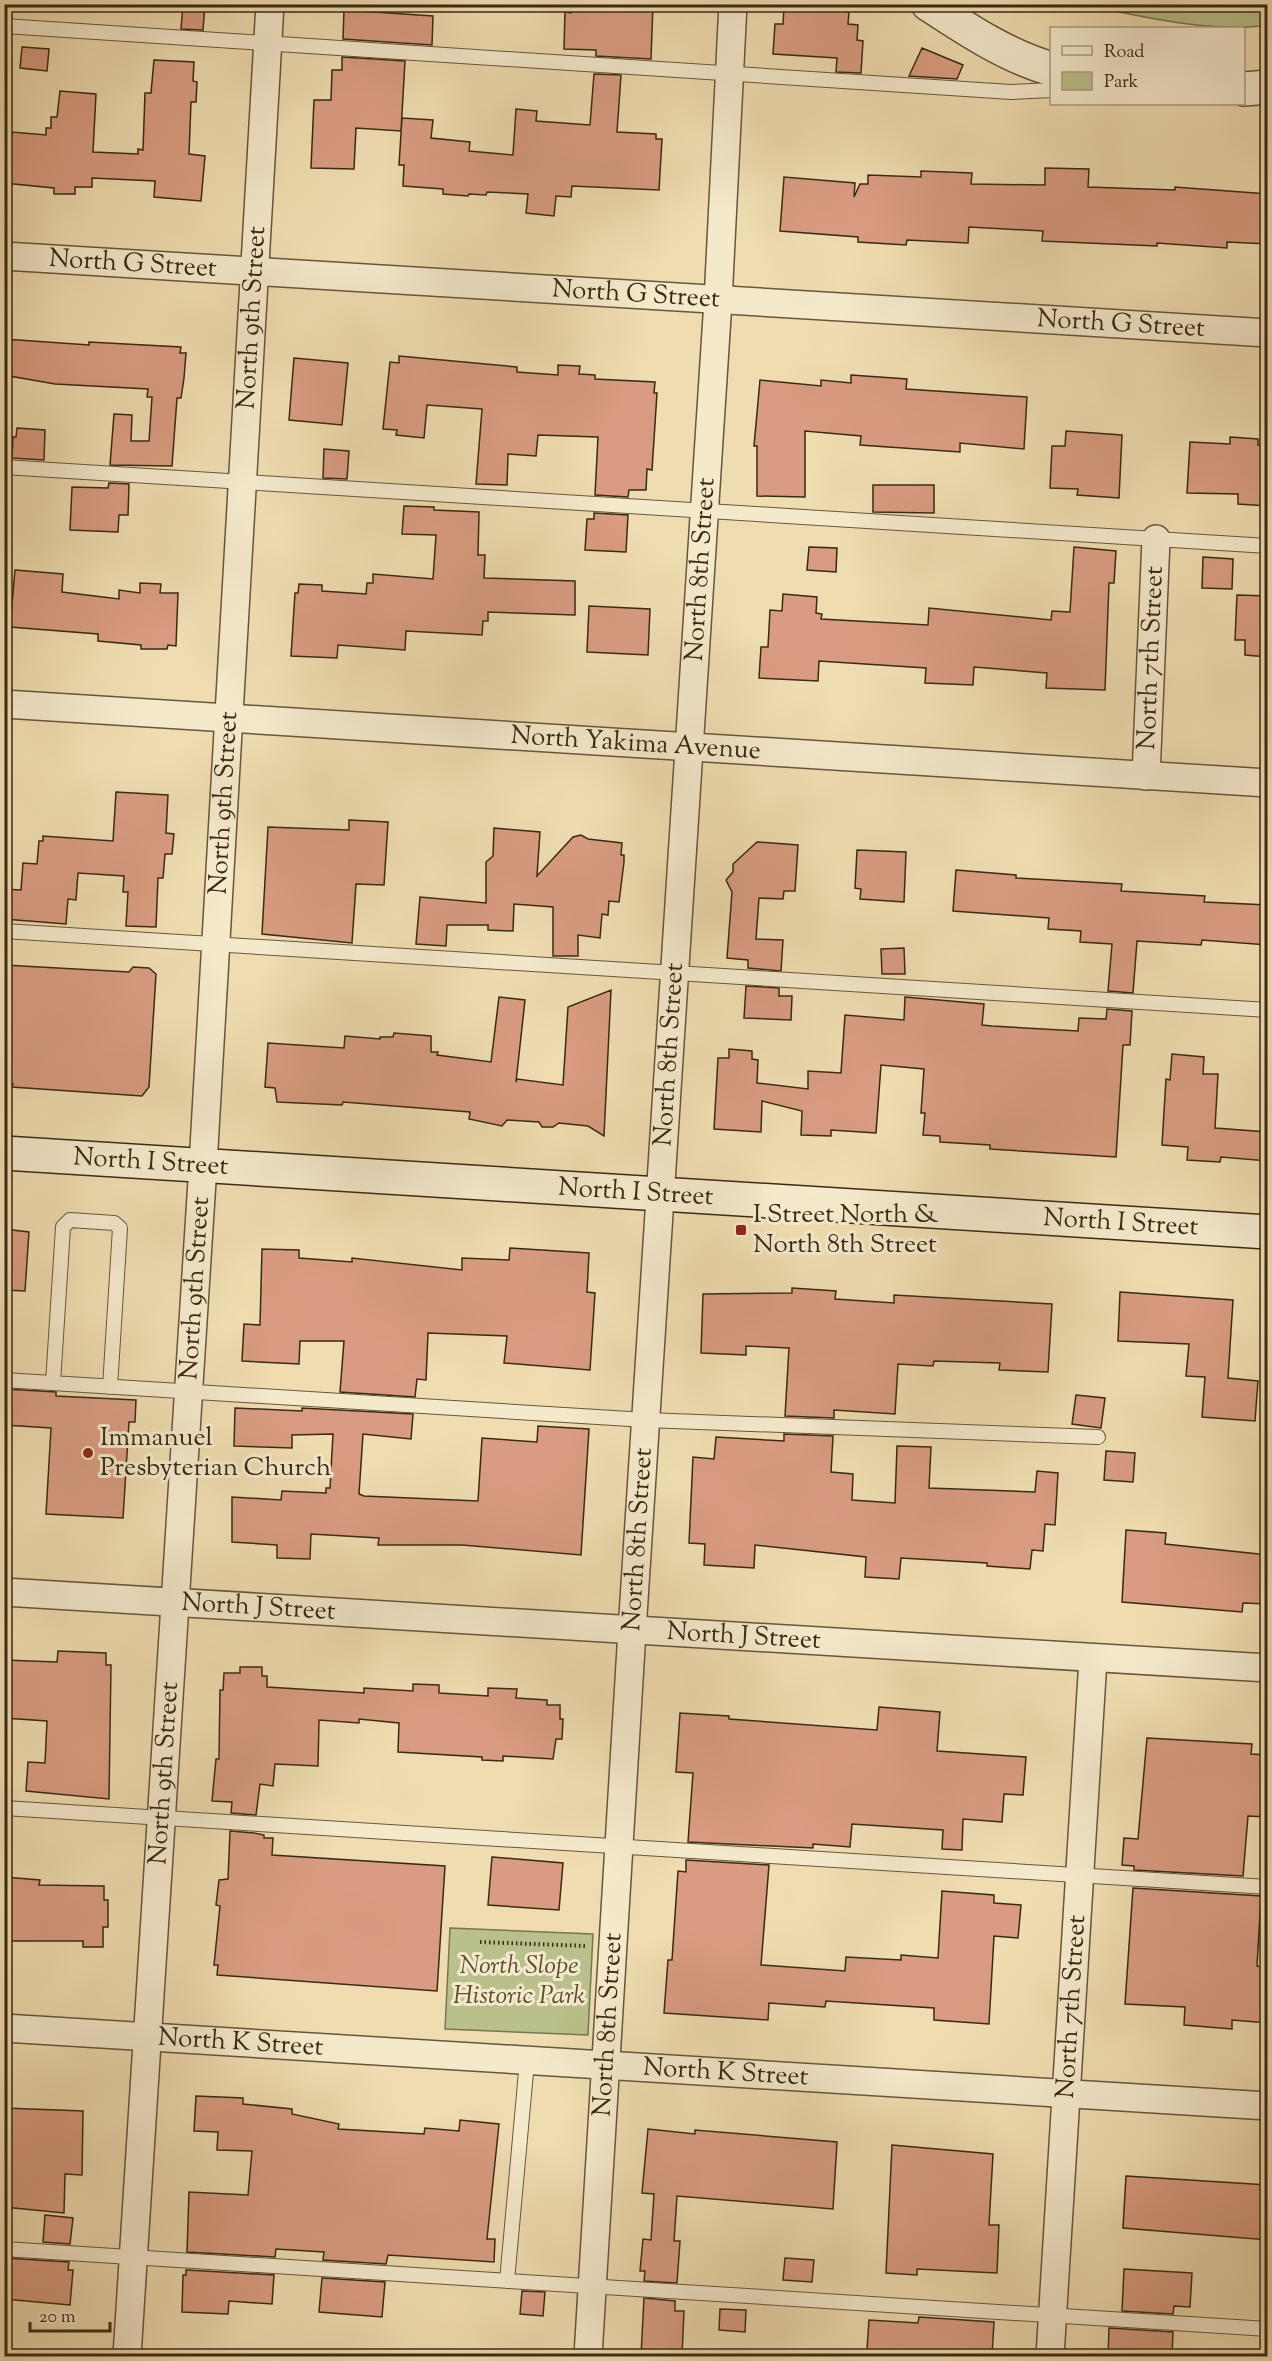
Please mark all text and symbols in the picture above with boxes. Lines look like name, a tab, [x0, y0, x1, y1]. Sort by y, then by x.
legend	[1050, 27, 1245, 105]
text: Road	[1104, 40, 1144, 66]
text: Park	[1104, 70, 1139, 96]
street label: North 9th Street	[228, 225, 276, 411]
street label: North G Street	[48, 240, 218, 287]
street label: North G Street	[551, 271, 721, 318]
street label: North G Street	[1036, 300, 1206, 348]
street label: North 8th Street	[676, 476, 725, 663]
street label: North 7th Street	[1129, 565, 1173, 751]
street label: North 9th Street	[200, 710, 248, 896]
street label: North Yakima Avenue	[510, 717, 762, 770]
street label: North 8th Street	[645, 961, 694, 1148]
street label: North I Street	[72, 1139, 230, 1185]
street label: North I Street	[557, 1169, 715, 1216]
street label: North 9th Street	[171, 1195, 219, 1381]
place label: I Street North & North 8th Street	[753, 1197, 939, 1264]
street label: North I Street	[1042, 1199, 1200, 1246]
marker: I Street North & North 8th Street	[734, 1223, 748, 1237]
place label: Immanuel Presbyterian Church	[100, 1420, 331, 1487]
marker: Immanuel Presbyterian Church	[81, 1446, 95, 1460]
street label: North 8th Street	[614, 1446, 662, 1633]
street label: North J Street	[180, 1584, 337, 1630]
street label: North J Street	[665, 1613, 822, 1660]
street label: North 9th Street	[140, 1680, 189, 1866]
street label: North 7th Street	[1047, 1914, 1096, 2100]
street label: North 8th Street	[584, 1932, 632, 2118]
park label: North Slope Historic Park	[453, 1948, 585, 2015]
street label: North K Street	[157, 2019, 324, 2066]
street label: North K Street	[642, 2049, 810, 2096]
scale bar	[30, 2295, 110, 2333]
text: 20 m	[39, 2305, 76, 2331]

